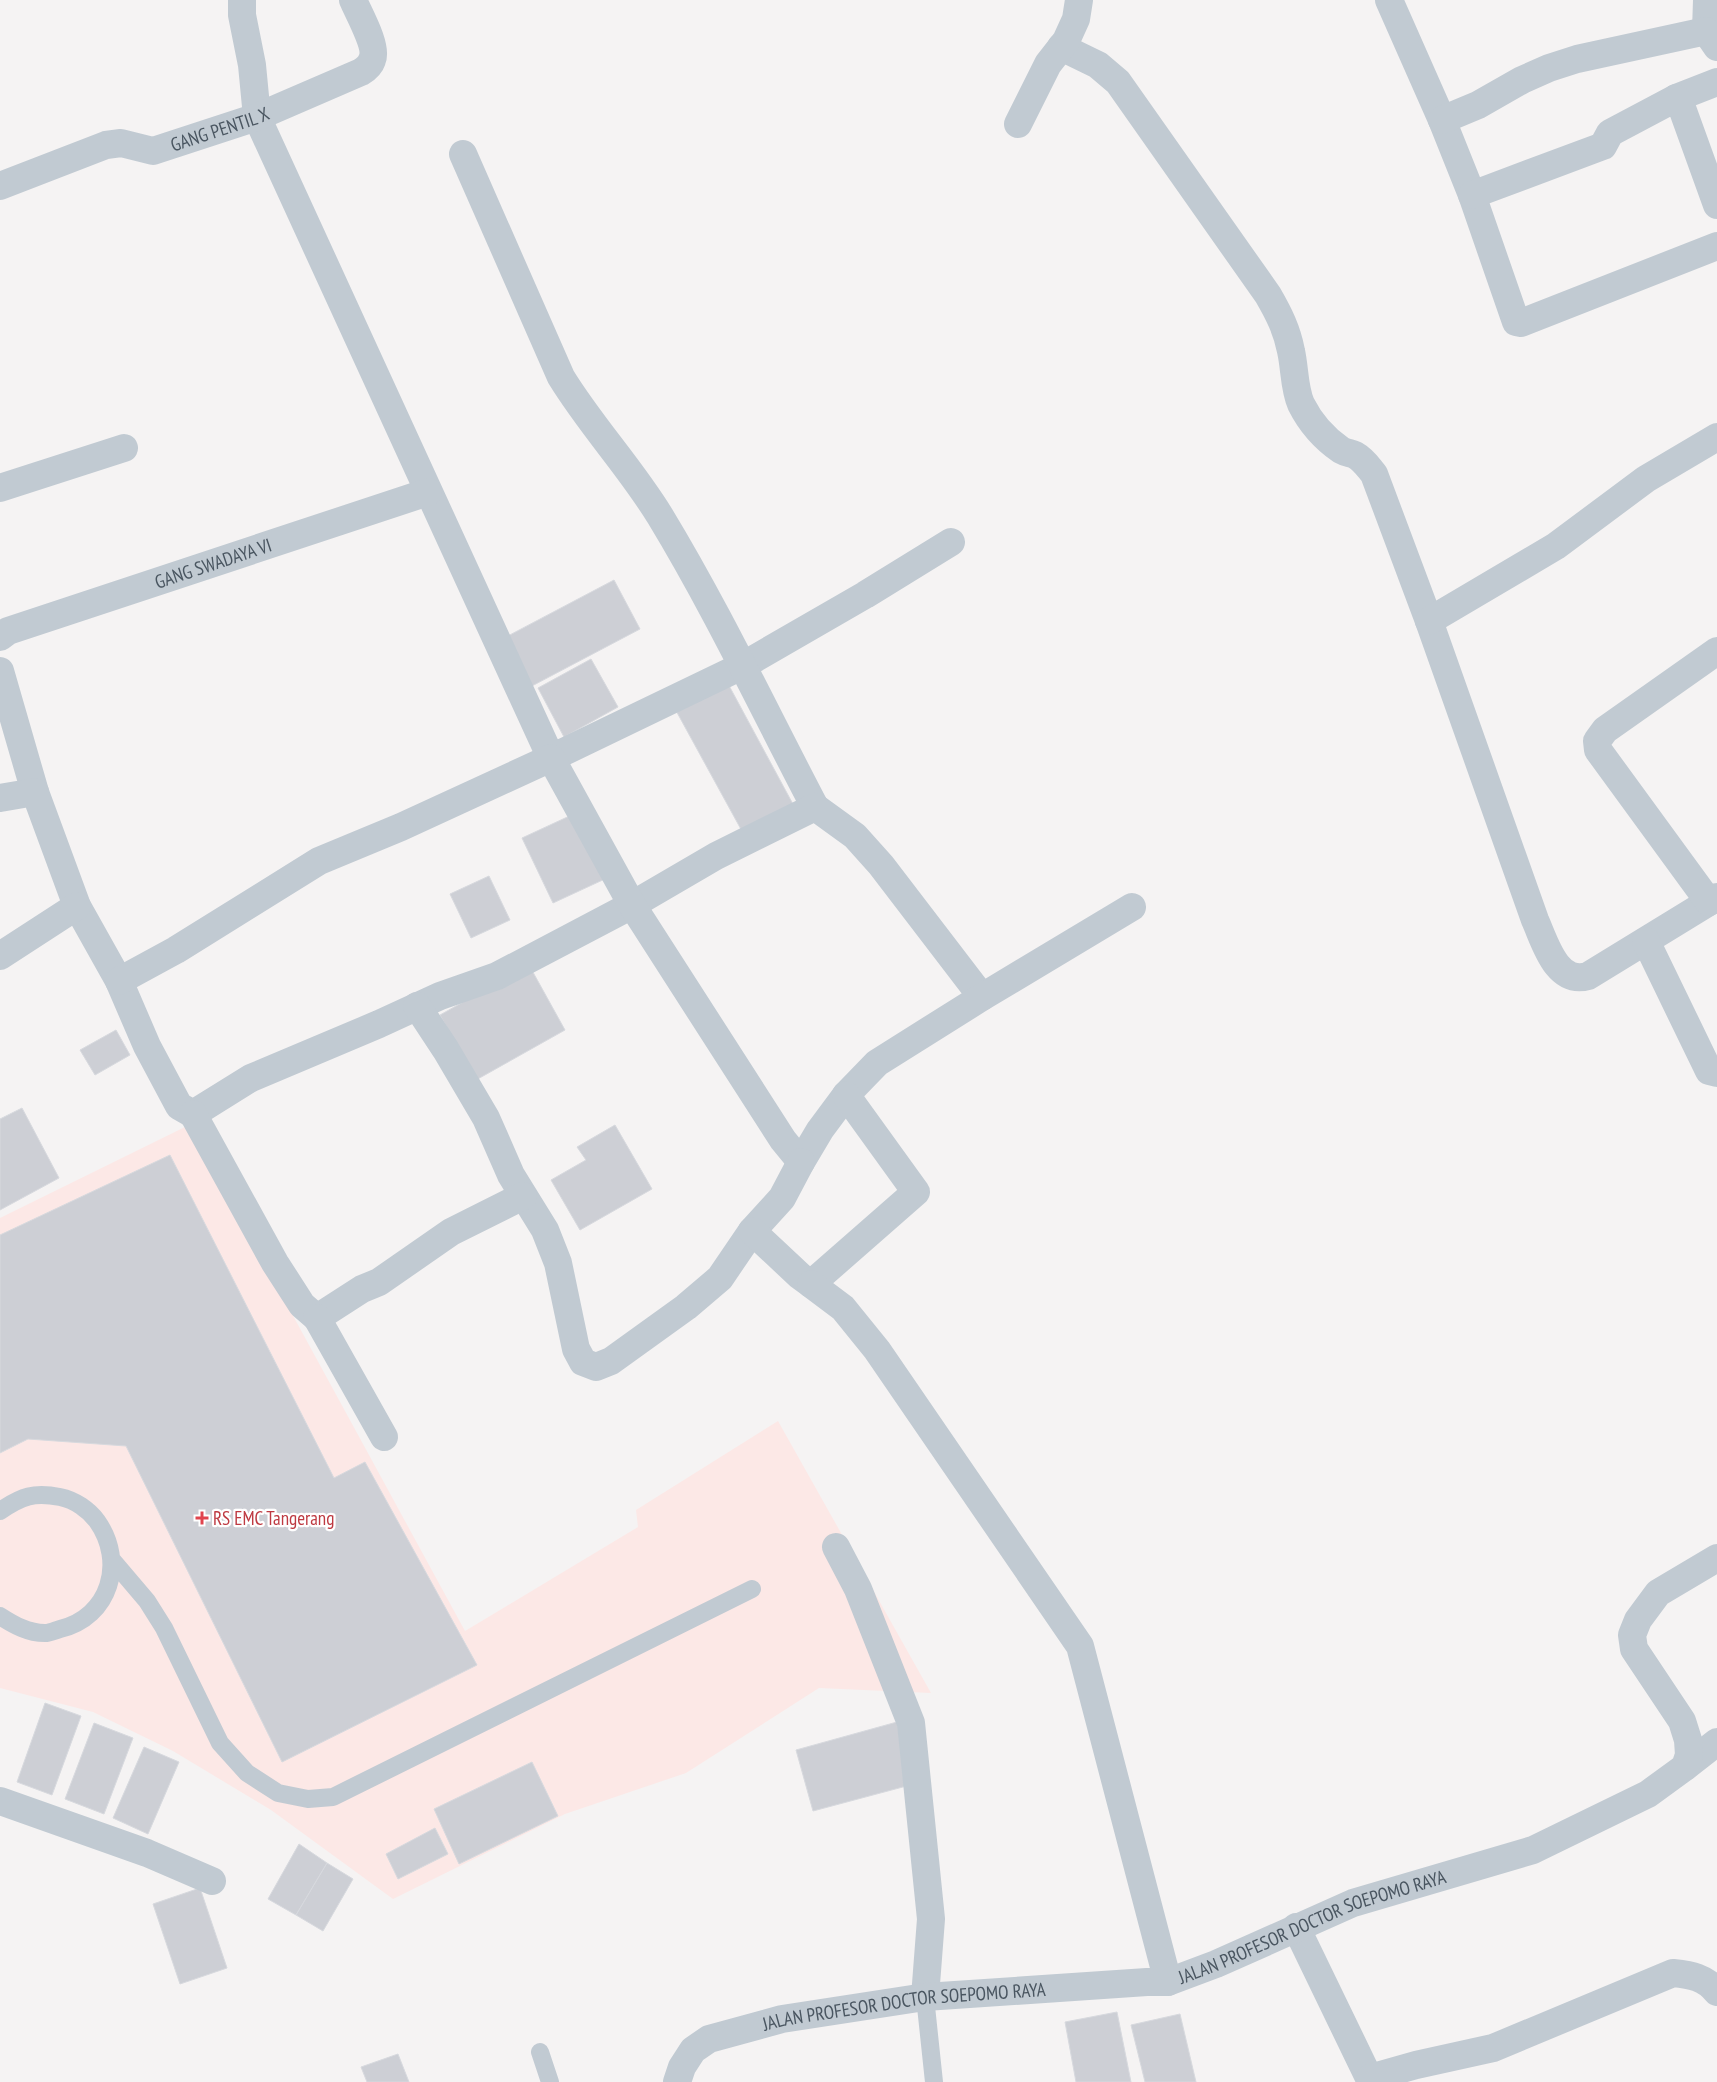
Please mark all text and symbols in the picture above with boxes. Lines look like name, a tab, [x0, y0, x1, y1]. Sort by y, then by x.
street label: GANG PENTIL X	[167, 101, 273, 156]
street label: GANG SWADAYA VI	[152, 533, 275, 594]
place label: RS EMC Tangerang	[213, 1506, 334, 1530]
marker: RS EMC Tangerang	[195, 1511, 209, 1525]
street label: JALAN PROFESOR DOCTOR SOEPOMO RAYA	[1174, 1864, 1449, 1989]
street label: JALAN PROFESOR DOCTOR SOEPOMO RAYA	[759, 1977, 1046, 2036]

